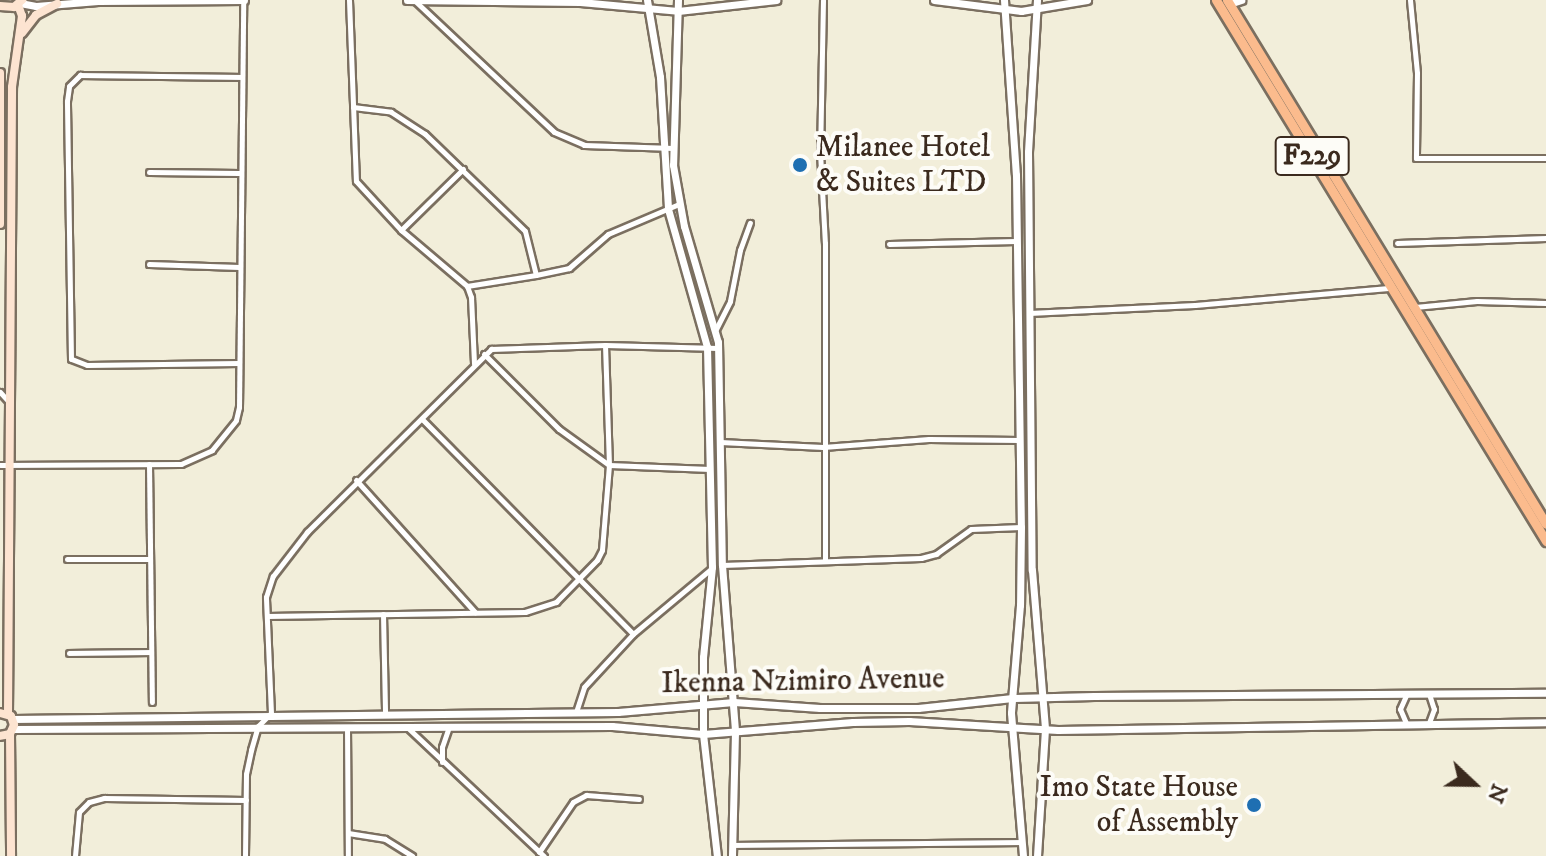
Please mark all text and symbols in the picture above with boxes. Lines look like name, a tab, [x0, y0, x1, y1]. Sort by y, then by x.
place label: Milanee Hotel & Suites LTD	[816, 130, 990, 200]
road number: F229	[1274, 132, 1350, 180]
marker: Milanee Hotel & Suites LTD	[791, 156, 809, 174]
street label: Ikenna Nzimiro Avenue	[661, 662, 945, 702]
north arrow	[1434, 744, 1514, 824]
place label: Imo State House of Assembly	[1039, 770, 1238, 840]
text: N	[1481, 780, 1513, 807]
marker: Imo State House of Assembly	[1245, 796, 1263, 814]

